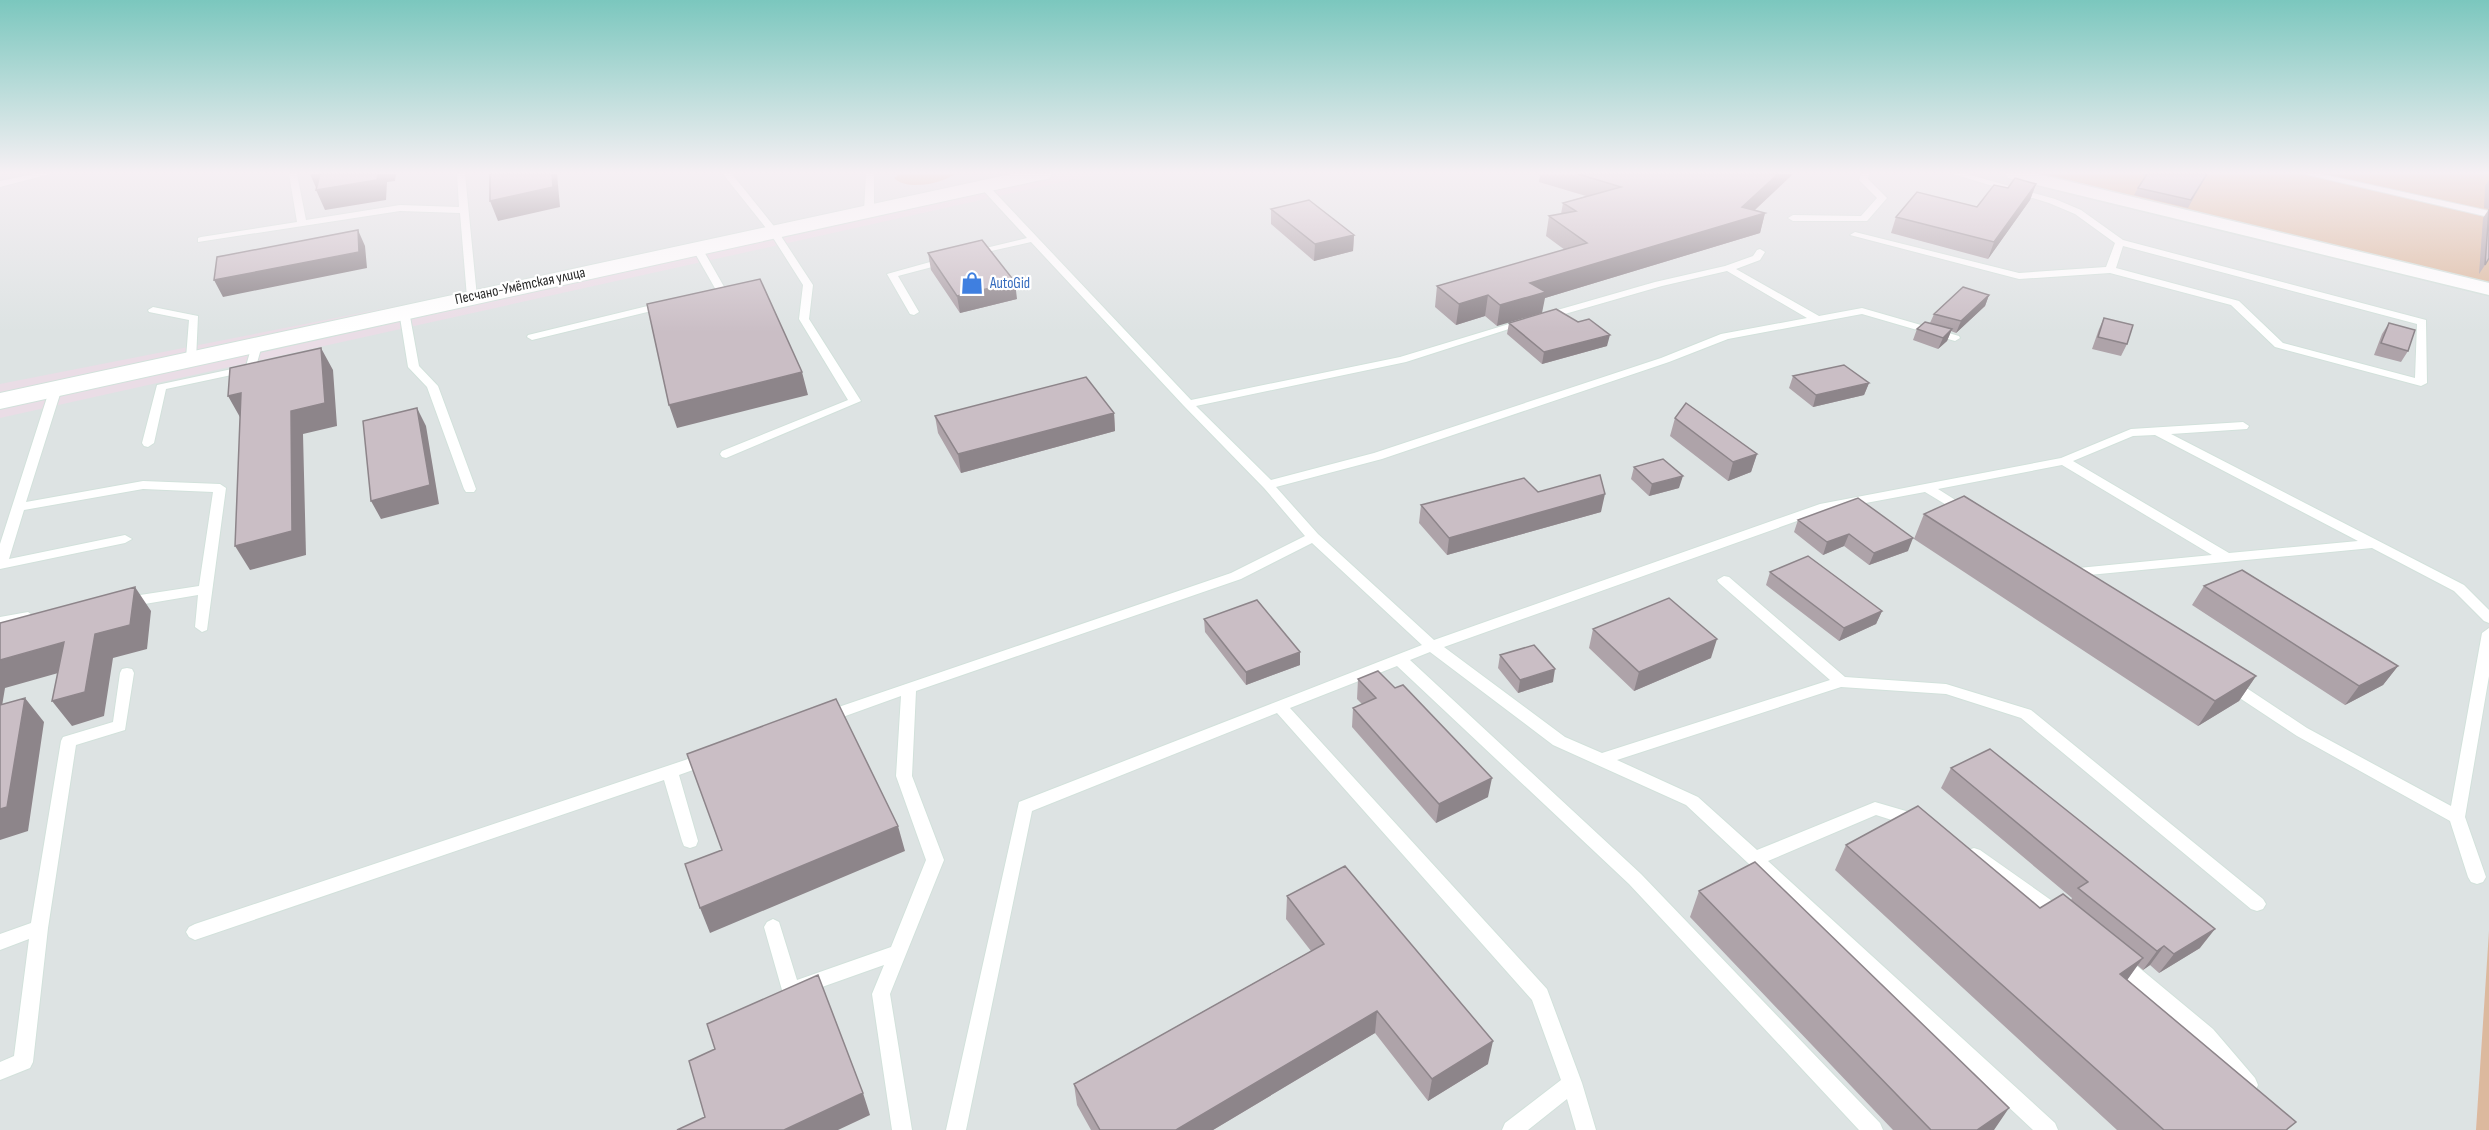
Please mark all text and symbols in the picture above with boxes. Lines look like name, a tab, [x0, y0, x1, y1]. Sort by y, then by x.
street label: Песчано-Умётская улица	[453, 263, 587, 309]
shop icon: AutoGid	[959, 270, 985, 296]
place label: AutoGid	[989, 274, 1030, 293]

